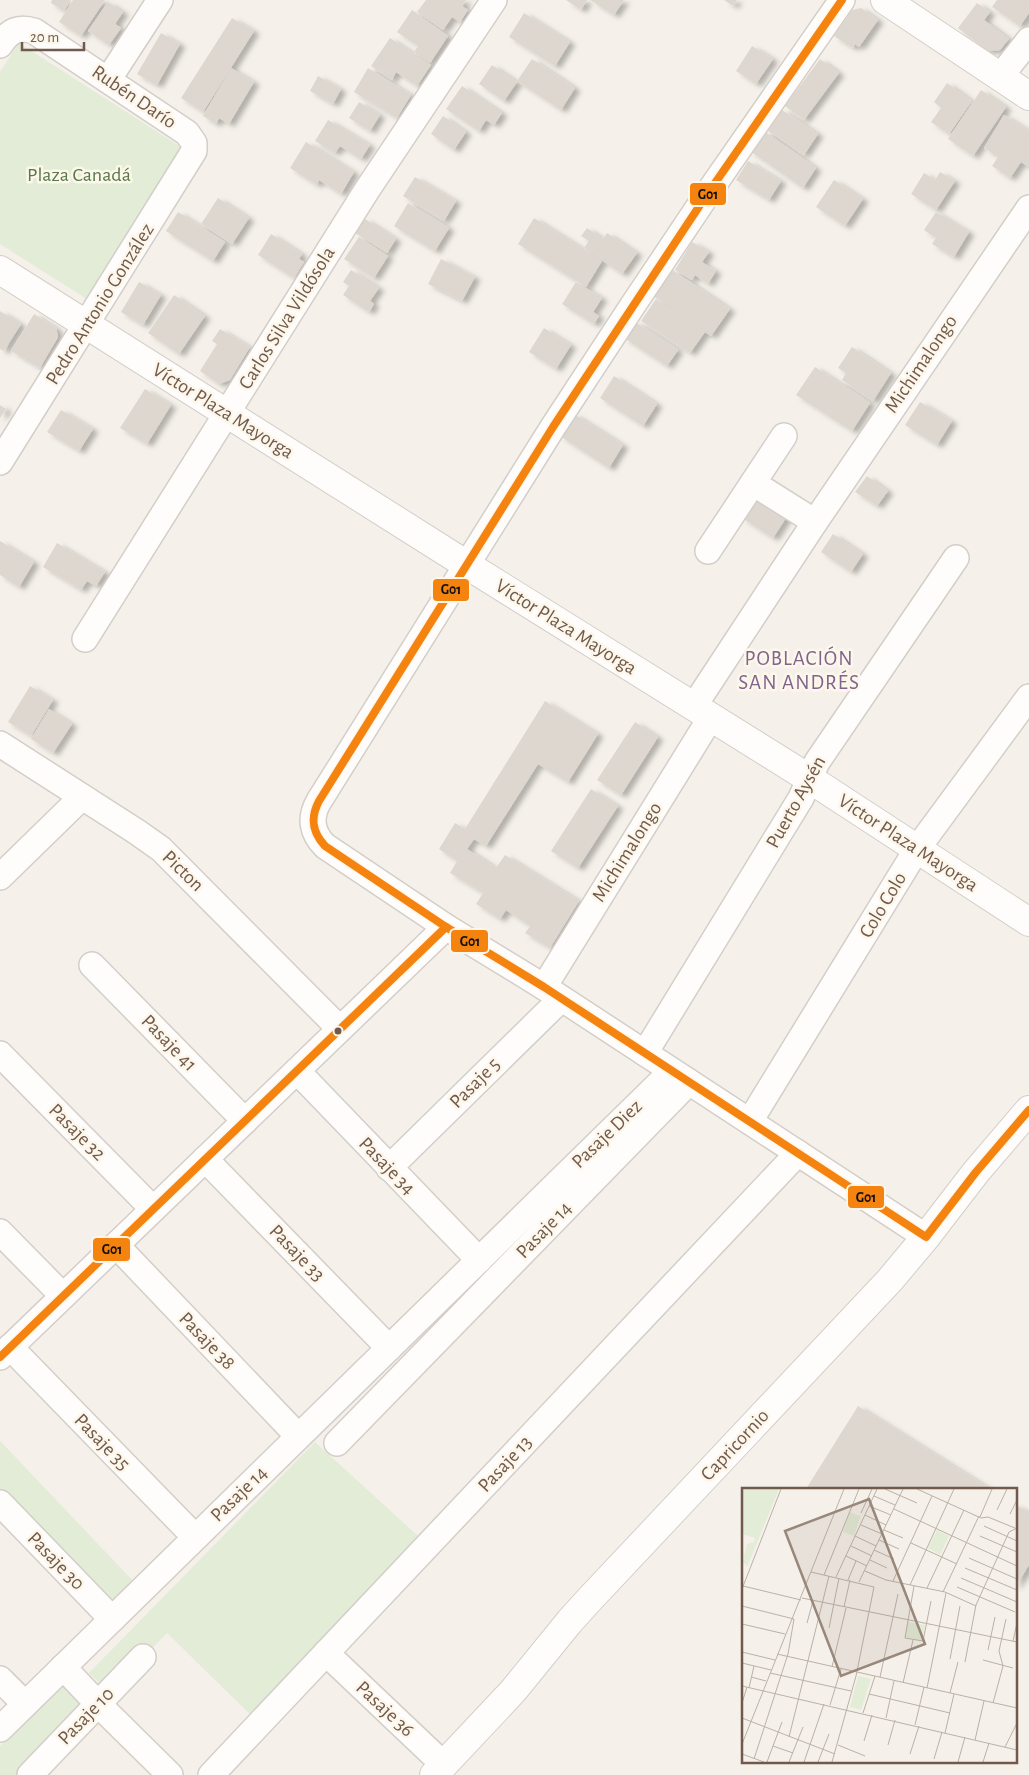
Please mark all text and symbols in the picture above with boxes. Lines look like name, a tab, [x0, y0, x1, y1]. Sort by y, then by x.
scale bar	[22, 20, 85, 52]
text: 20 m	[30, 30, 59, 45]
street label: Rubén Darío	[88, 62, 180, 132]
park label: Plaza Canadá	[27, 165, 131, 185]
line badge: G01	[689, 182, 727, 206]
text: G01	[698, 188, 718, 202]
street label: Pedro Antonio González	[42, 220, 158, 388]
street label: Carlos Silva Vildósola	[235, 243, 339, 393]
street label: Michimalongo	[881, 311, 961, 417]
street label: Víctor Plaza Mayorga	[149, 360, 297, 462]
street label: Víctor Plaza Mayorga	[492, 576, 640, 678]
line badge: G01	[432, 578, 470, 602]
text: G01	[441, 583, 461, 597]
district label: POBLACIÓN SAN ANDRÉS	[738, 646, 860, 693]
street label: Puerto Aysén	[763, 753, 829, 851]
street label: Víctor Plaza Mayorga	[835, 790, 981, 896]
street label: Michimalongo	[589, 799, 665, 905]
street label: Picton	[158, 847, 208, 895]
street label: Colo Colo	[856, 869, 910, 941]
line badge: G01	[450, 929, 489, 953]
text: G01	[460, 935, 480, 949]
street label: Pasaje 41	[137, 1011, 201, 1075]
unlabelled marker	[333, 1026, 343, 1036]
street label: Pasaje 5	[446, 1054, 504, 1112]
street label: Pasaje Diez	[568, 1096, 646, 1172]
street label: Pasaje 32	[45, 1100, 109, 1164]
street label: Pasaje 34	[355, 1133, 419, 1199]
line badge: G01	[847, 1185, 885, 1209]
text: G01	[856, 1191, 876, 1205]
street label: Pasaje 14	[512, 1198, 576, 1262]
street label: Pasaje 33	[265, 1221, 329, 1285]
line badge: G01	[92, 1237, 131, 1262]
text: G01	[102, 1243, 122, 1257]
street label: Pasaje 38	[175, 1308, 239, 1374]
street label: Capricornio	[697, 1405, 773, 1485]
street label: Pasaje 35	[70, 1410, 134, 1474]
street label: Pasaje 13	[474, 1432, 536, 1496]
street label: Pasaje 14	[207, 1462, 271, 1526]
inset map	[742, 1488, 1016, 1762]
street label: Pasaje 30	[24, 1528, 88, 1594]
street label: Pasaje 36	[352, 1677, 418, 1741]
street label: Pasaje 10	[54, 1684, 118, 1748]

